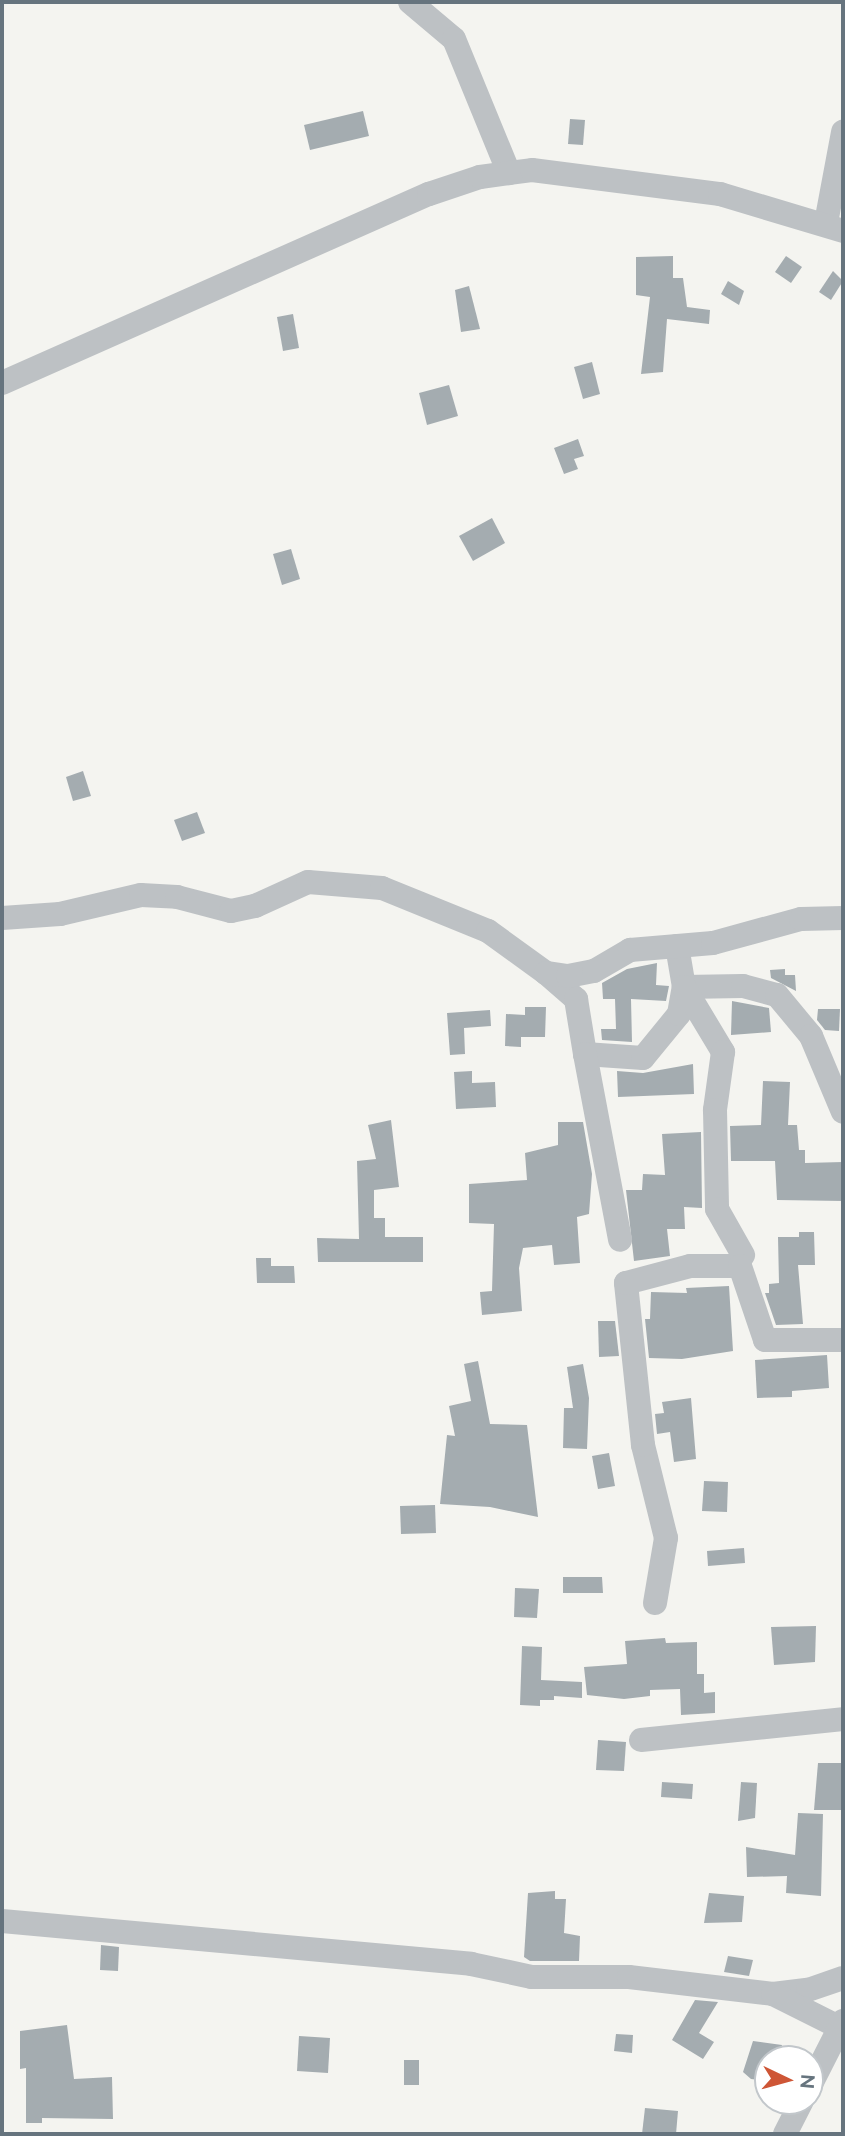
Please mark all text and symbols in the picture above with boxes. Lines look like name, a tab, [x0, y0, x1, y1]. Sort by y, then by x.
north arrow	[754, 2045, 824, 2115]
text: N	[796, 2073, 820, 2090]

